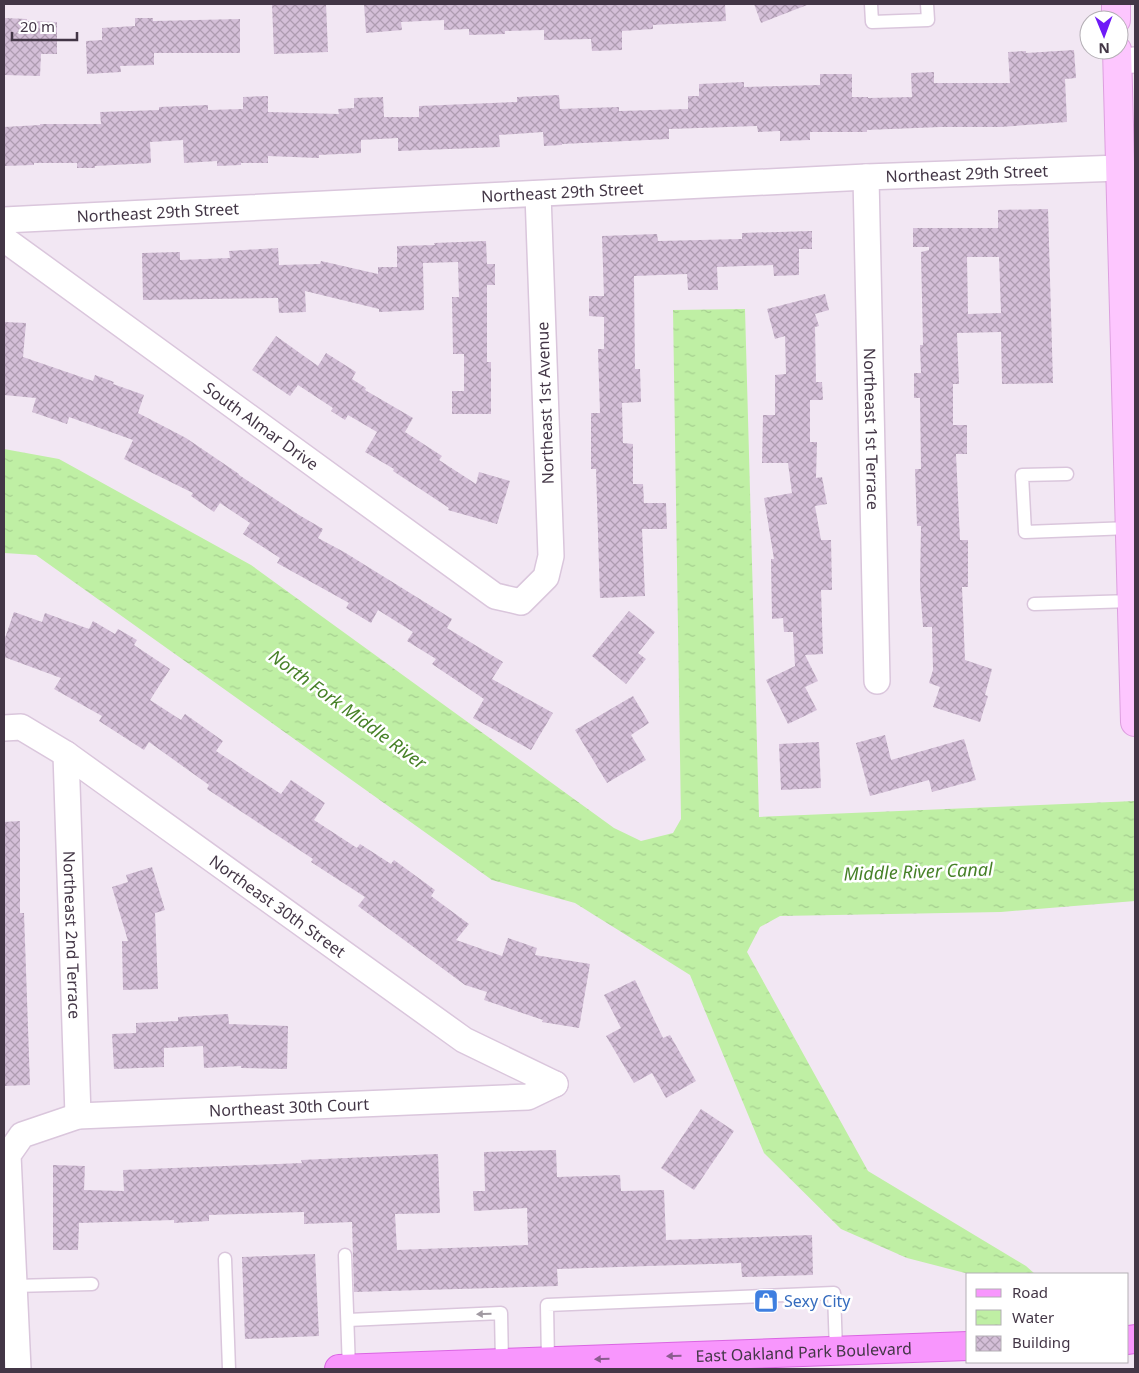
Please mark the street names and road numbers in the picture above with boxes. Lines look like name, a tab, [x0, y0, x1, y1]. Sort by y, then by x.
street label: Northeast 29th Street	[885, 160, 1049, 187]
street label: Northeast 29th Street	[481, 177, 644, 207]
street label: Northeast 29th Street	[76, 197, 240, 227]
street label: Northeast 1st Avenue	[531, 321, 559, 485]
street label: Northeast 1st Terrace	[859, 348, 884, 510]
street label: South Almar Drive	[199, 377, 323, 475]
street label: Northeast 2nd Terrace	[58, 850, 86, 1019]
street label: Northeast 30th Street	[205, 850, 350, 963]
street label: Northeast 30th Court	[209, 1093, 370, 1121]
street label: East Oakland Park Boulevard	[695, 1337, 912, 1367]

